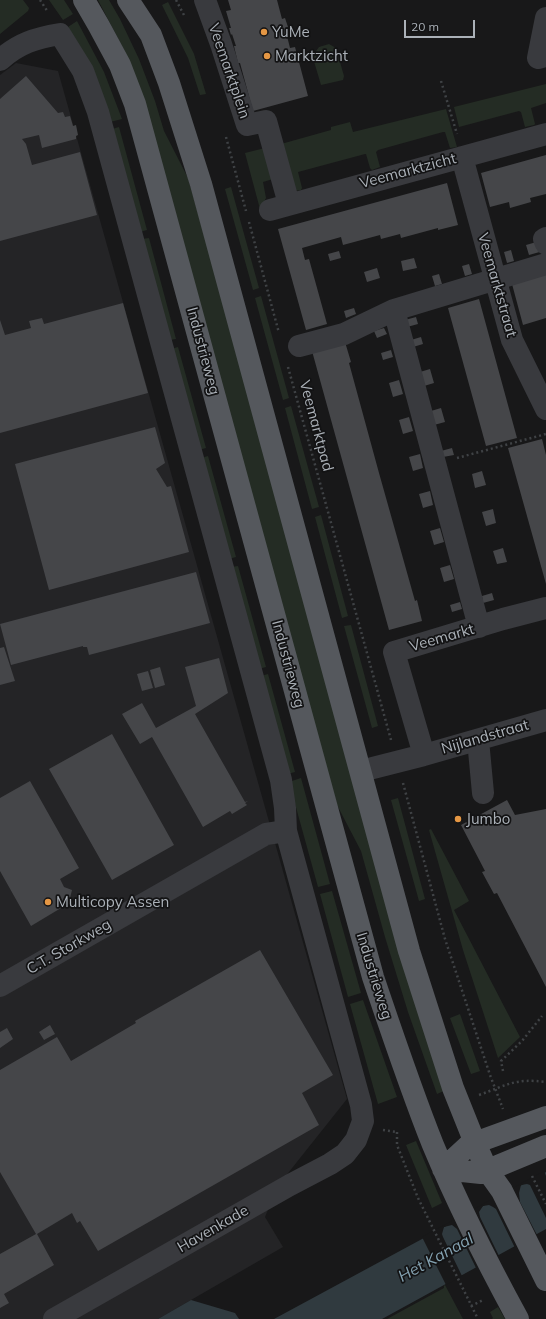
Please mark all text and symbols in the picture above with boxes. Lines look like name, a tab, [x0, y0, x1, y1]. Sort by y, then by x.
scale bar	[406, 12, 477, 38]
text: 20 m	[411, 19, 439, 34]
street label: Veemarktplein	[204, 21, 254, 121]
place label: YuMe	[272, 23, 310, 41]
marker: YuMe	[259, 27, 269, 37]
place label: Marktzicht	[275, 47, 348, 65]
marker: Marktzicht	[262, 51, 272, 61]
street label: Veemarktzicht	[358, 149, 458, 193]
street label: Veemarktstraat	[474, 231, 520, 339]
street label: Industrieweg	[183, 305, 223, 397]
street label: Veemarktpad	[295, 379, 337, 473]
street label: Industrieweg	[268, 618, 308, 710]
street label: Veemarkt	[408, 620, 476, 656]
street label: Nijlandstraat	[439, 716, 531, 758]
place label: Jumbo	[466, 810, 510, 828]
marker: Jumbo	[453, 814, 463, 824]
place label: Multicopy Assen	[56, 893, 169, 911]
marker: Multicopy Assen	[43, 897, 53, 907]
street label: C.T. Storkweg	[24, 916, 114, 978]
street label: Industrieweg	[352, 930, 396, 1022]
street label: Havenkade	[174, 1201, 252, 1257]
water label: Het Kanaal	[395, 1230, 477, 1286]

